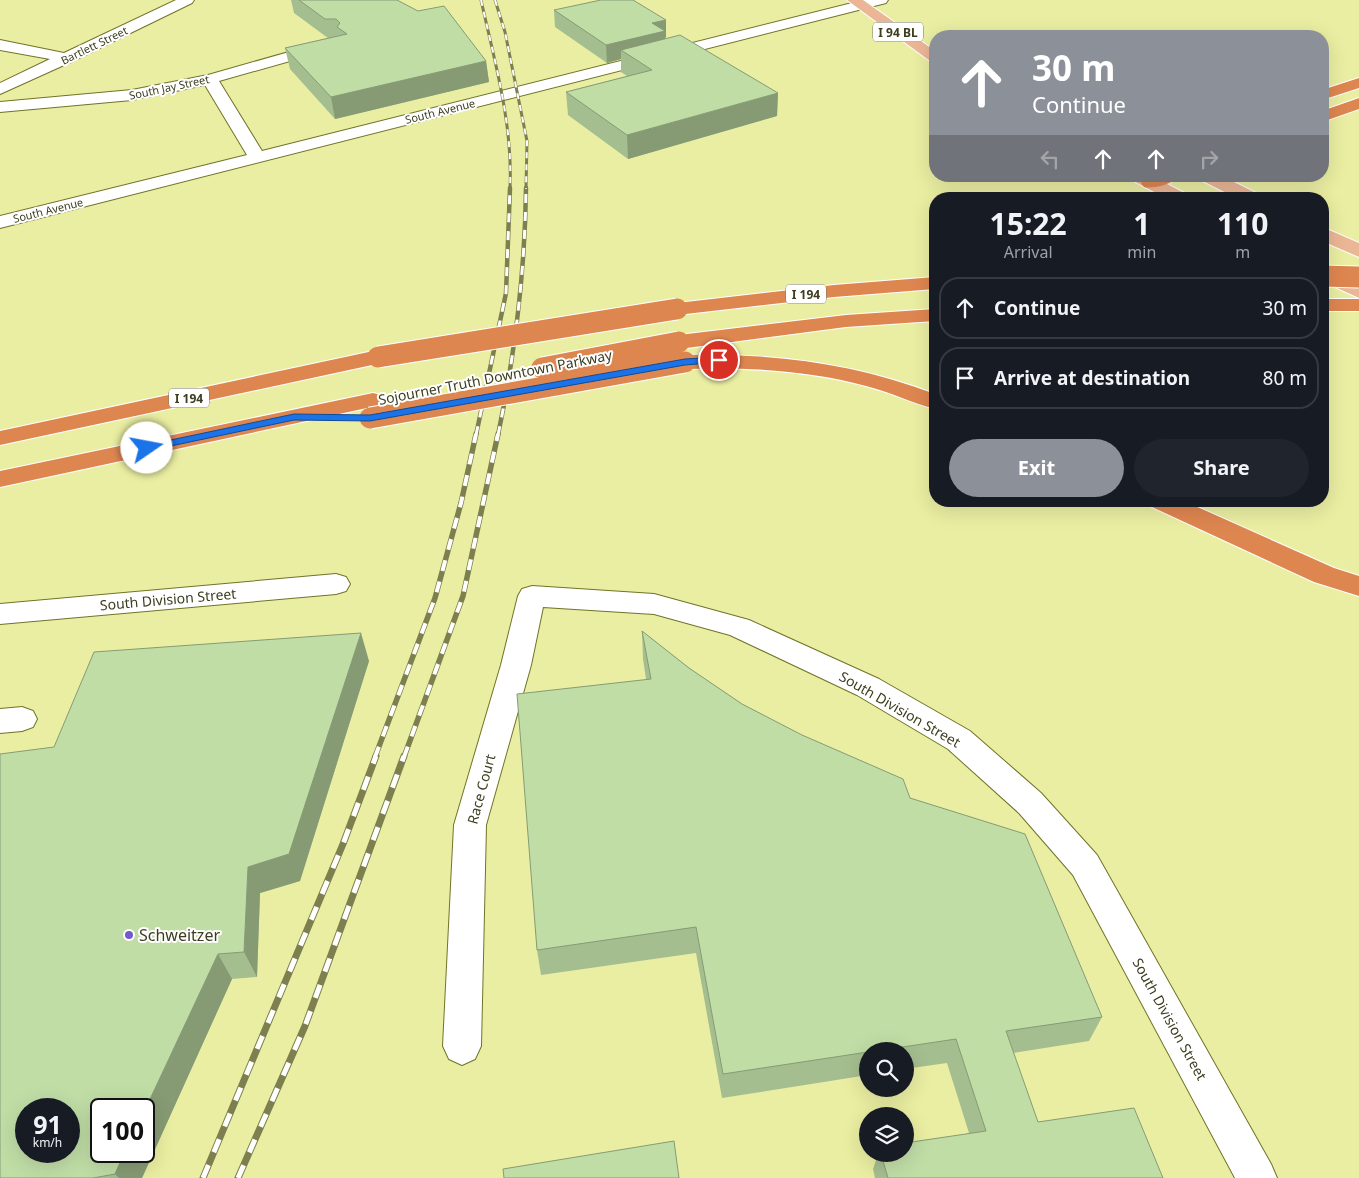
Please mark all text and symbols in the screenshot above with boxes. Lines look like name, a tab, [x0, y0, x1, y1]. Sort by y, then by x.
street label: Bartlett Street	[58, 22, 130, 68]
road number: I 94 BL	[873, 22, 923, 42]
text: 30 m	[1032, 44, 1115, 91]
icon: ahead	[949, 50, 1014, 115]
street label: South Jay Street	[128, 71, 210, 103]
text: Continue	[1032, 89, 1126, 119]
street label: South Avenue	[403, 95, 477, 127]
icon: left	[1036, 145, 1064, 173]
icon: ahead	[1089, 145, 1117, 173]
icon: ahead	[1142, 145, 1170, 173]
icon: right	[1195, 145, 1223, 173]
street label: South Avenue	[11, 194, 85, 226]
text: 15:22	[990, 203, 1067, 244]
text: 1	[1133, 203, 1150, 244]
text: 110	[1217, 203, 1268, 244]
text: Arrival	[1004, 241, 1053, 263]
text: min	[1127, 241, 1156, 263]
text: m	[1235, 241, 1250, 263]
road number: I 194	[786, 284, 826, 304]
icon: ahead	[951, 294, 979, 322]
text: Continue	[994, 295, 1080, 321]
text: 30 m	[1263, 295, 1307, 321]
pin	[698, 339, 740, 381]
street label: Sojourner Truth Downtown Parkway	[377, 345, 614, 409]
icon: arrive	[705, 346, 733, 374]
icon: arrive	[951, 364, 979, 392]
text: Arrive at destination	[994, 365, 1190, 391]
text: 80 m	[1263, 365, 1307, 391]
road number: I 194	[169, 388, 209, 408]
position arrow	[120, 421, 172, 473]
button: Exit	[949, 439, 1124, 497]
button: Share	[1134, 439, 1309, 497]
street label: South Division Street	[99, 584, 237, 614]
street label: South Division Street	[836, 667, 964, 751]
street label: Race Court	[463, 752, 499, 826]
place label: Schweitzer	[139, 924, 220, 946]
marker: Schweitzer	[123, 929, 135, 941]
street label: South Division Street	[1129, 955, 1211, 1083]
map controls	[859, 1042, 914, 1162]
button: search	[859, 1042, 914, 1097]
speed limit sign: 100	[90, 1098, 155, 1163]
text: 91	[33, 1107, 62, 1141]
button: layers	[859, 1107, 914, 1162]
text: km/h	[33, 1134, 62, 1151]

